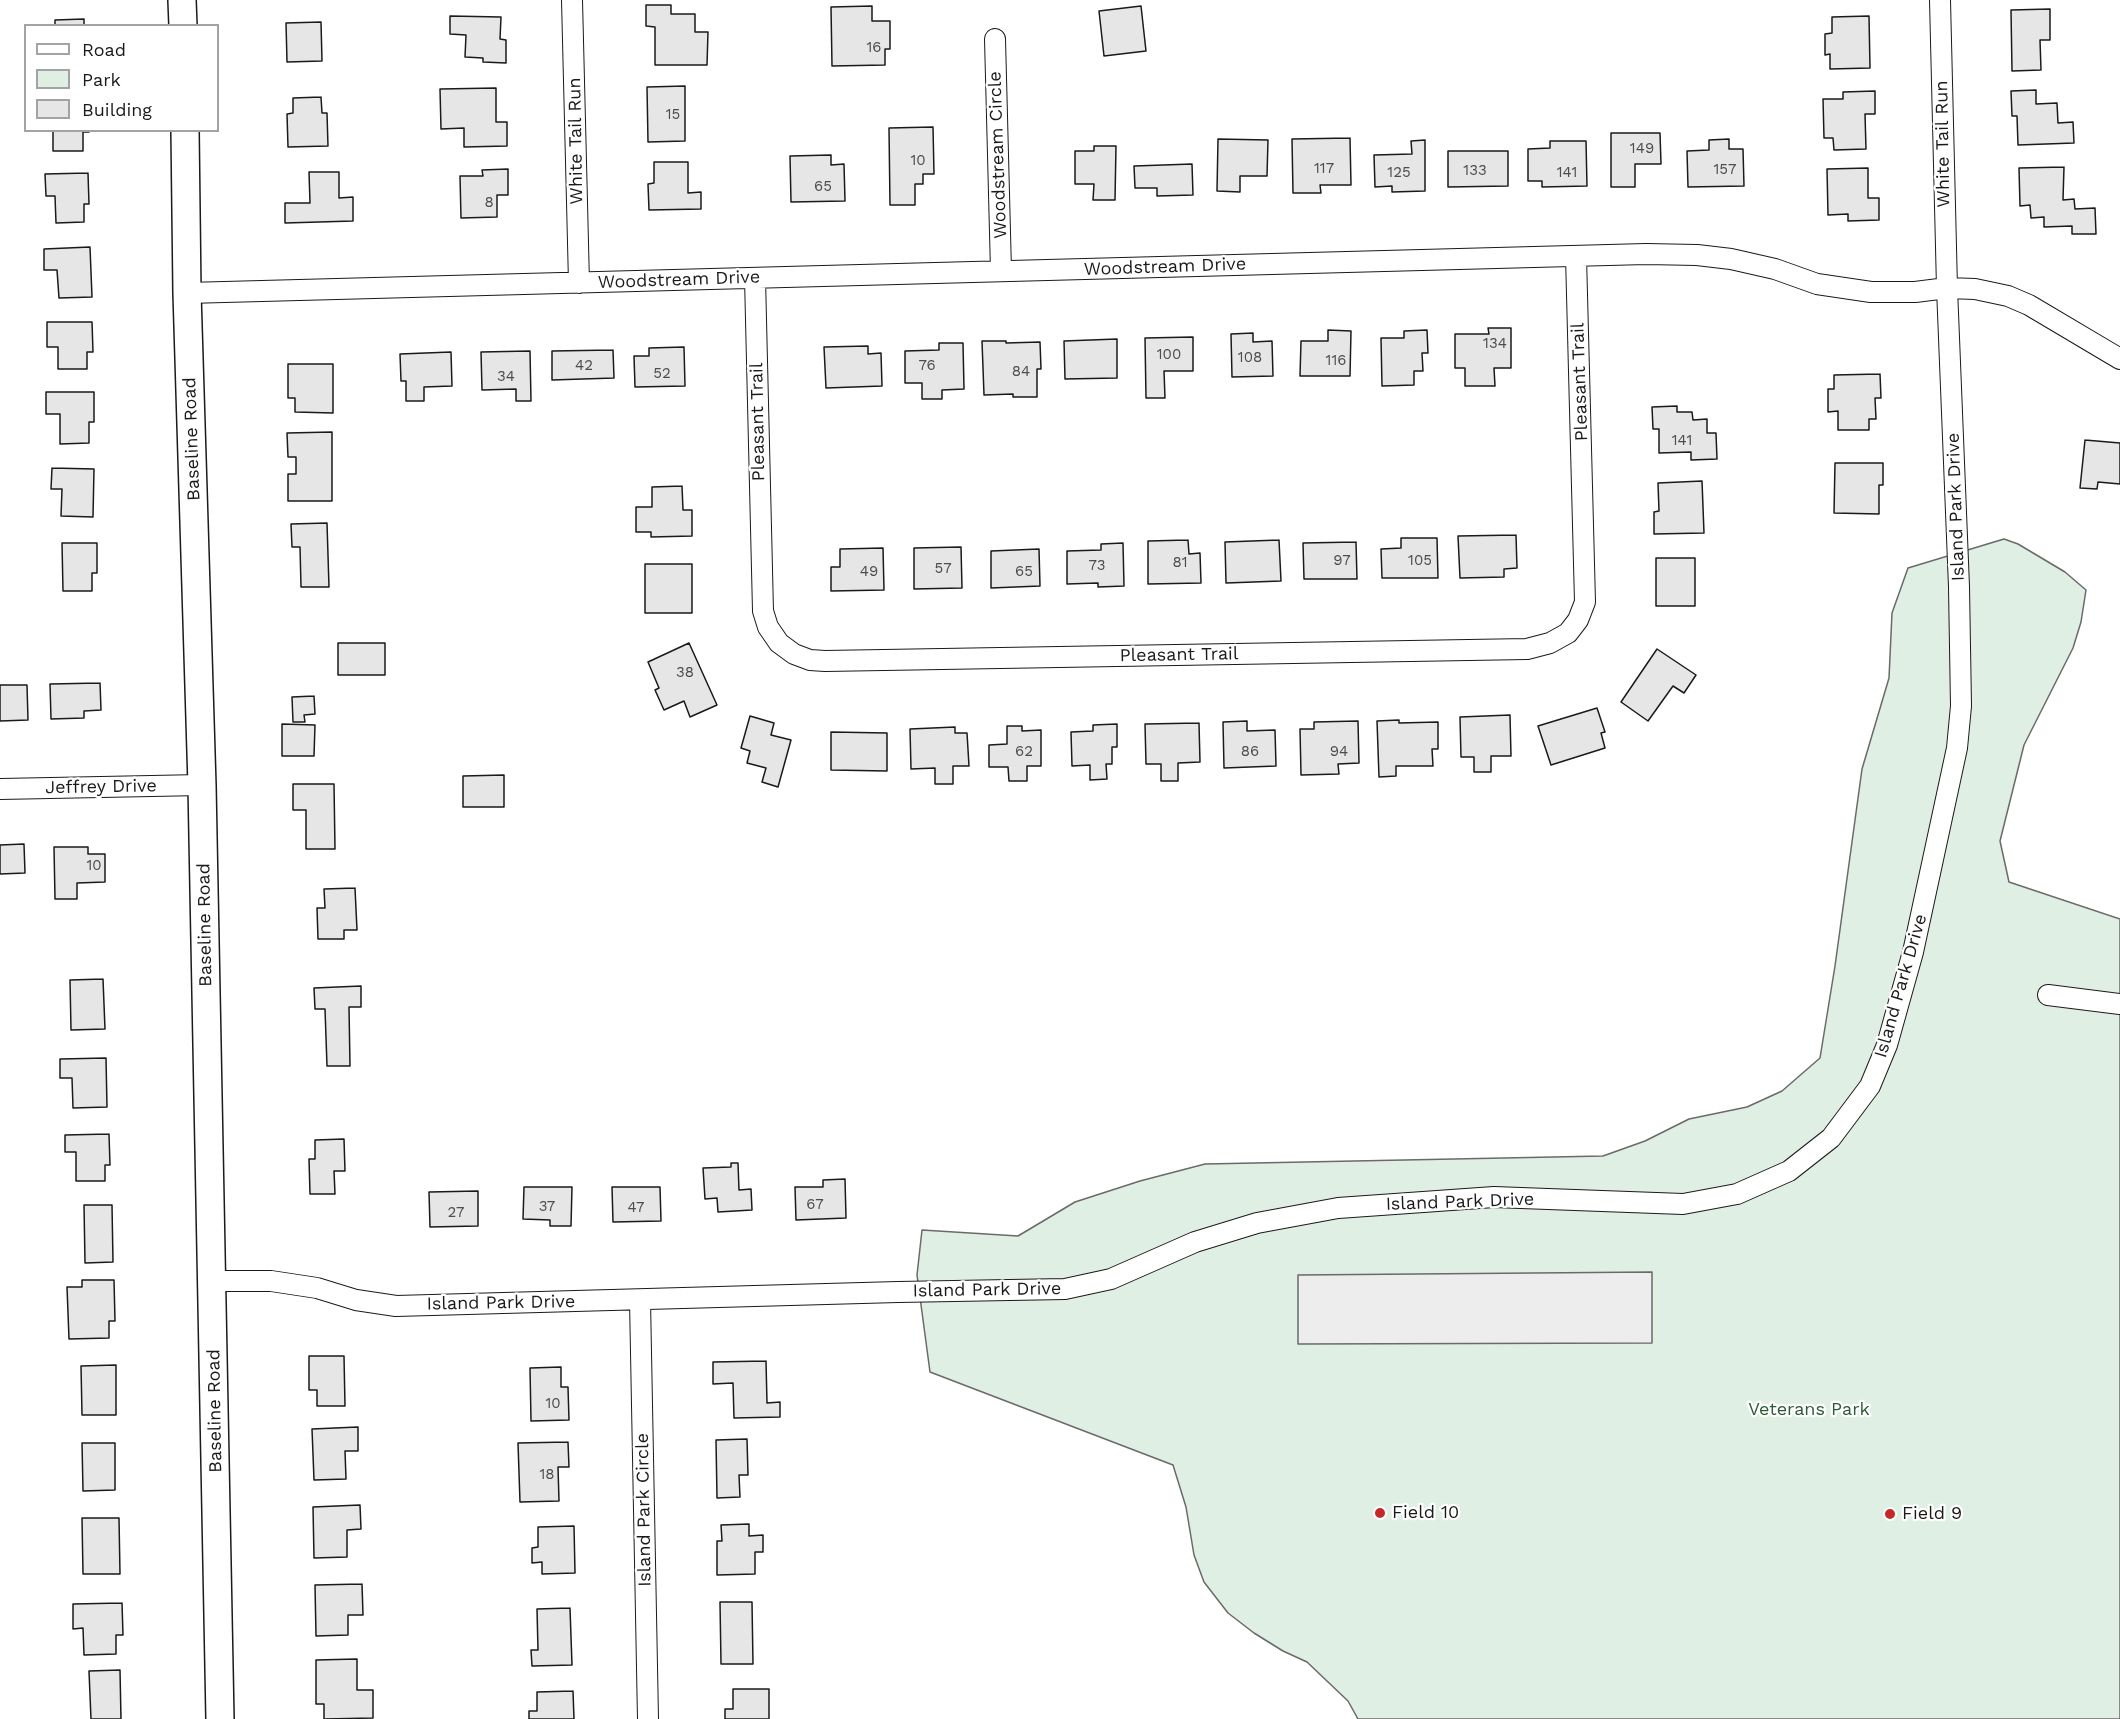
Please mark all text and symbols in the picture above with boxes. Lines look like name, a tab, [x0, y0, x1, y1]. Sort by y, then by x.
legend	[24, 24, 219, 132]
text: Road	[82, 39, 126, 60]
house number: 16	[867, 39, 881, 57]
text: Park	[82, 69, 121, 90]
street label: Woodstream Circle	[984, 71, 1012, 239]
street label: White Tail Run	[564, 77, 588, 205]
street label: White Tail Run	[1931, 80, 1955, 208]
text: Building	[82, 99, 152, 120]
house number: 15	[666, 106, 680, 124]
house number: 149	[1630, 140, 1654, 158]
house number: 10	[910, 152, 926, 170]
house number: 117	[1314, 160, 1334, 178]
house number: 157	[1714, 161, 1736, 179]
house number: 133	[1463, 162, 1487, 180]
house number: 125	[1387, 164, 1411, 182]
house number: 141	[1557, 164, 1577, 182]
house number: 65	[814, 178, 832, 196]
house number: 8	[484, 194, 494, 212]
street label: Woodstream Drive	[1084, 253, 1246, 281]
street label: Woodstream Drive	[598, 266, 760, 294]
street label: Pleasant Trail	[1567, 322, 1593, 442]
house number: 134	[1483, 335, 1507, 353]
house number: 100	[1157, 346, 1181, 364]
house number: 108	[1238, 349, 1262, 367]
house number: 116	[1326, 352, 1346, 370]
house number: 42	[575, 357, 593, 375]
house number: 76	[918, 357, 936, 375]
street label: Pleasant Trail	[746, 363, 770, 481]
house number: 84	[1012, 363, 1030, 381]
house number: 52	[653, 365, 671, 383]
house number: 34	[497, 368, 515, 386]
street label: Baseline Road	[179, 377, 205, 501]
house number: 141	[1672, 432, 1692, 450]
street label: Island Park Drive	[1943, 432, 1969, 582]
house number: 97	[1333, 552, 1351, 570]
house number: 105	[1408, 552, 1432, 570]
house number: 81	[1172, 554, 1188, 572]
house number: 73	[1088, 557, 1106, 575]
house number: 57	[934, 560, 952, 578]
house number: 49	[860, 563, 878, 581]
house number: 65	[1015, 563, 1033, 581]
street label: Pleasant Trail	[1120, 643, 1238, 667]
house number: 38	[676, 664, 694, 682]
house number: 62	[1015, 743, 1033, 761]
house number: 86	[1241, 743, 1259, 761]
house number: 94	[1330, 743, 1348, 761]
street label: Jeffrey Drive	[45, 775, 157, 799]
house number: 10	[86, 857, 102, 875]
street label: Baseline Road	[193, 863, 217, 987]
street label: Island Park Drive	[1870, 912, 1932, 1060]
street label: Island Park Drive	[1385, 1189, 1535, 1215]
house number: 67	[806, 1196, 824, 1214]
house number: 37	[539, 1198, 555, 1216]
house number: 47	[628, 1199, 644, 1217]
house number: 27	[448, 1204, 464, 1222]
street label: Island Park Drive	[913, 1278, 1061, 1302]
street label: Island Park Drive	[427, 1291, 575, 1315]
street label: Baseline Road	[203, 1349, 227, 1473]
house number: 10	[545, 1395, 561, 1413]
park label: Veterans Park	[1748, 1399, 1870, 1421]
street label: Island Park Circle	[632, 1433, 656, 1587]
house number: 18	[539, 1466, 555, 1484]
place label: Field 10	[1392, 1502, 1459, 1524]
place label: Field 9	[1902, 1503, 1962, 1525]
marker: Field 10	[1373, 1506, 1387, 1520]
marker: Field 9	[1883, 1507, 1897, 1521]

